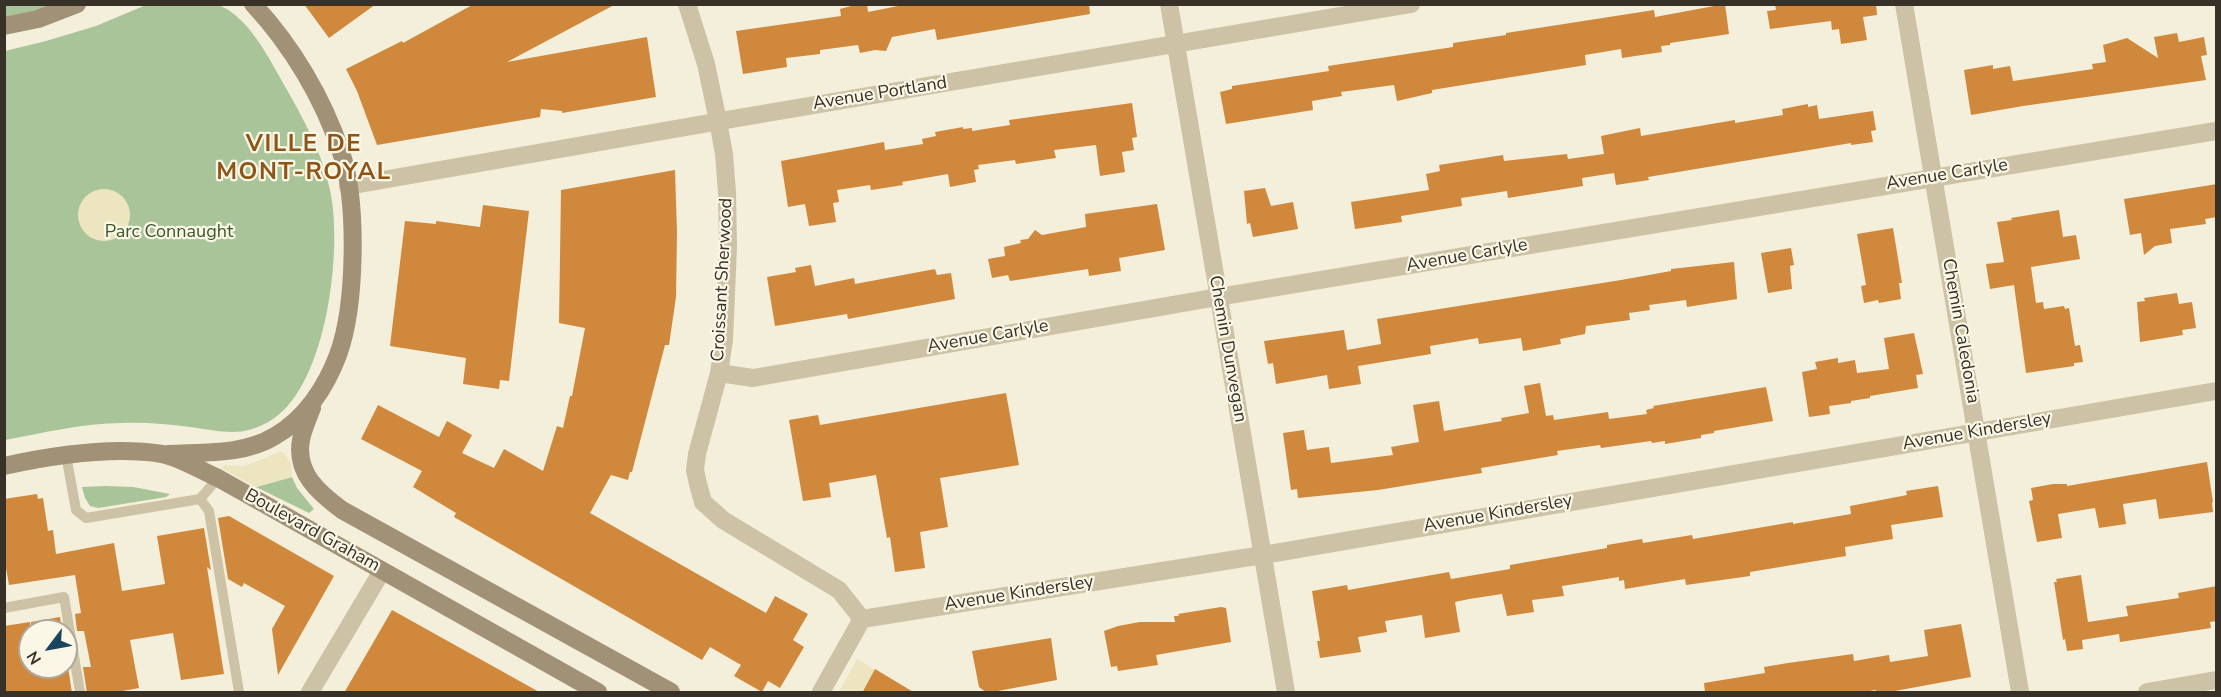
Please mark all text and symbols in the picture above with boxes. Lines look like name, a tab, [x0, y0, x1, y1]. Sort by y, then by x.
street label: Avenue Portland	[811, 73, 949, 115]
district label: VILLE DE MONT-ROYAL	[216, 131, 392, 187]
street label: Avenue Carlyle	[1885, 155, 2009, 195]
street label: Croissant Sherwood	[708, 198, 738, 362]
park label: Parc Connaught	[105, 222, 233, 244]
street label: Avenue Carlyle	[1405, 235, 1529, 277]
street label: Chemin Caledonia	[1937, 257, 1983, 405]
street label: Chemin Dunvegan	[1203, 274, 1251, 424]
street label: Avenue Carlyle	[926, 316, 1050, 358]
street label: Avenue Kindersley	[1901, 408, 2053, 456]
street label: Boulevard Graham	[241, 485, 383, 577]
street label: Avenue Kindersley	[1422, 490, 1574, 538]
street label: Avenue Kindersley	[943, 572, 1095, 616]
north arrow	[18, 619, 78, 679]
text: N	[22, 647, 47, 668]

